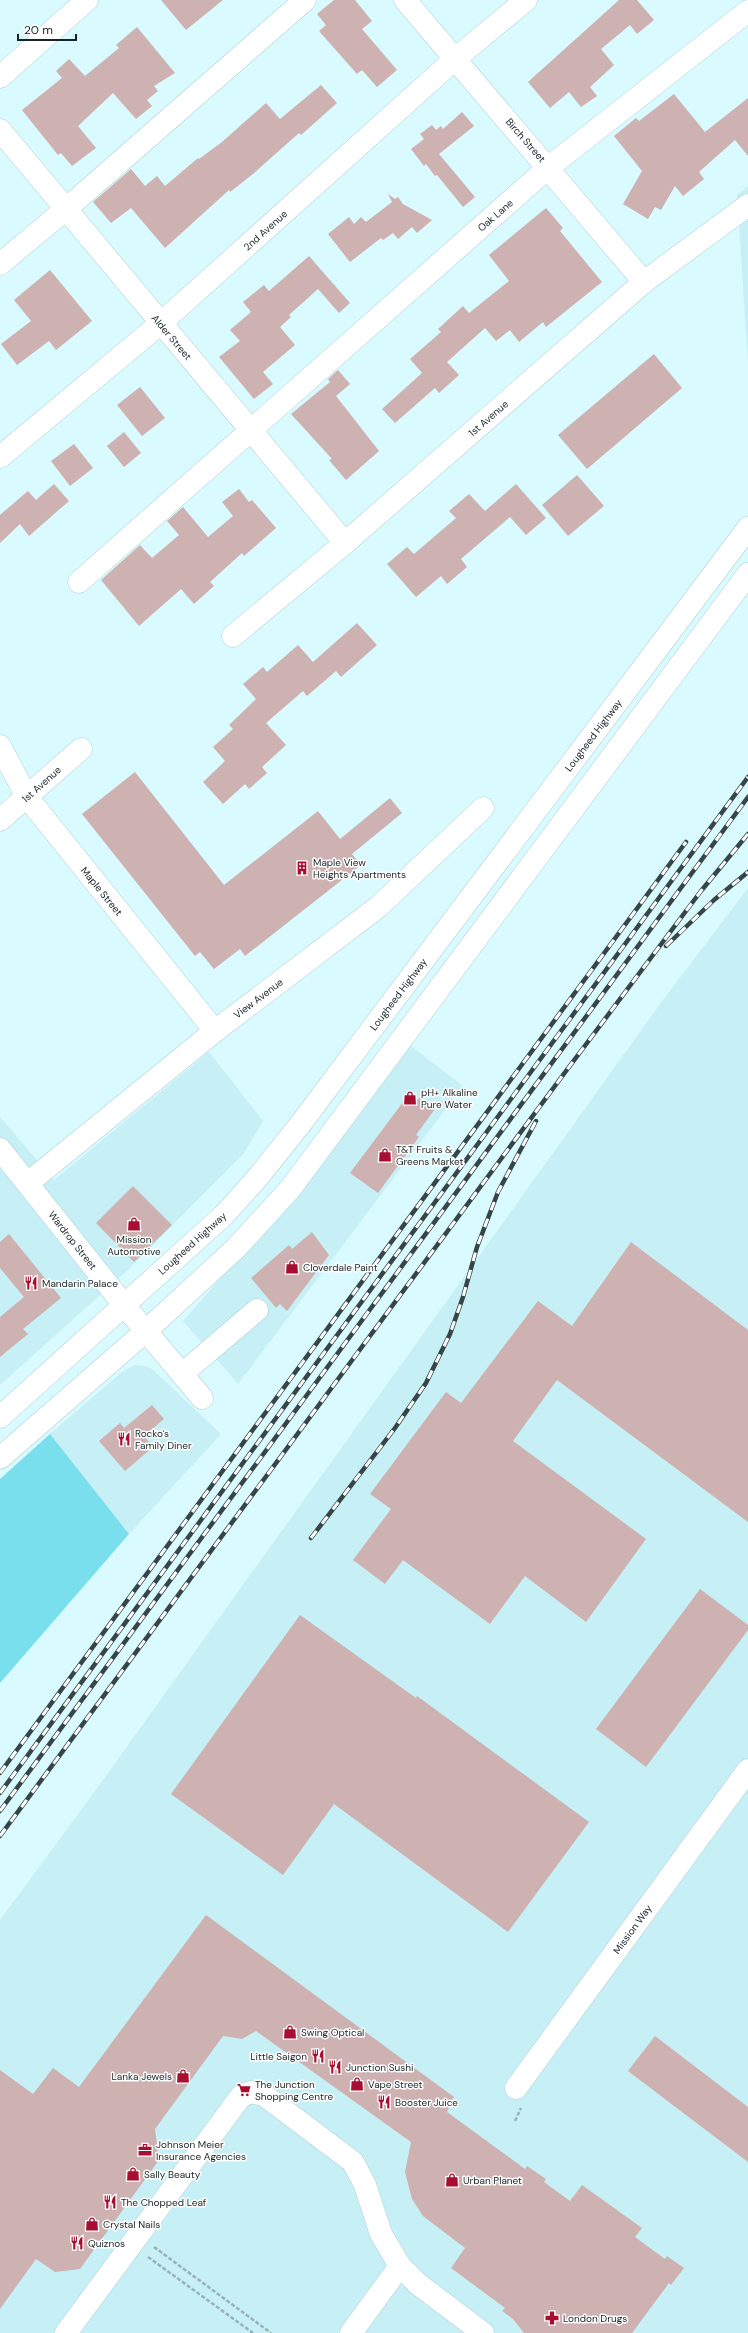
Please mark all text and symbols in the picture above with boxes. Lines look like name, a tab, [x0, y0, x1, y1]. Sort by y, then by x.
scale bar	[18, 16, 76, 42]
text: 20 m	[24, 22, 53, 38]
street label: Birch Street	[503, 116, 548, 165]
street label: Oak Lane	[475, 196, 516, 234]
street label: 2nd Avenue	[241, 207, 290, 253]
street label: Alder Street	[149, 312, 194, 363]
street label: 1st Avenue	[466, 397, 511, 439]
street label: Lougheed Highway	[562, 696, 625, 774]
street label: 1st Avenue	[19, 763, 64, 805]
place label: Maple View Heights Apartments	[313, 856, 406, 881]
building icon: Maple View Heights Apartments	[294, 860, 310, 876]
street label: Maple Street	[78, 864, 125, 918]
street label: Lougheed Highway	[367, 955, 430, 1033]
street label: View Avenue	[231, 975, 286, 1021]
place label: pH+ Alkaline Pure Water	[421, 1086, 478, 1111]
shop icon: pH+ Alkaline Pure Water	[402, 1090, 418, 1106]
place label: T&T Fruits & Greens Market	[396, 1143, 464, 1168]
shop icon: T&T Fruits & Greens Market	[377, 1147, 393, 1163]
street label: Wardrop Street	[46, 1208, 100, 1272]
street label: Lougheed Highway	[156, 1209, 229, 1277]
shop icon: Mission Automotive	[126, 1216, 142, 1232]
place label: Mission Automotive	[107, 1233, 161, 1258]
shop icon: Cloverdale Paint	[284, 1259, 300, 1275]
place label: Cloverdale Paint	[303, 1261, 378, 1274]
restaurant icon: Mandarin Palace	[23, 1275, 39, 1291]
place label: Mandarin Palace	[42, 1277, 118, 1290]
place label: Rocko's Family Diner	[135, 1427, 192, 1452]
restaurant icon: Rocko's Family Diner	[116, 1431, 132, 1447]
street label: Mission Way	[610, 1902, 655, 1956]
shop icon: Swing Optical	[282, 2024, 298, 2040]
place label: Swing Optical	[301, 2026, 364, 2039]
restaurant icon: Little Saigon	[310, 2048, 326, 2064]
place label: Little Saigon	[250, 2050, 307, 2063]
restaurant icon: Junction Sushi	[327, 2059, 343, 2075]
place label: Junction Sushi	[346, 2061, 413, 2074]
shop icon: Lanka Jewels	[175, 2068, 191, 2084]
place label: Lanka Jewels	[112, 2070, 172, 2083]
shop icon: Vape Street	[349, 2076, 365, 2092]
place label: The Junction Shopping Centre	[255, 2078, 333, 2103]
place label: Vape Street	[368, 2078, 423, 2091]
supermarket icon: The Junction Shopping Centre	[236, 2082, 252, 2098]
restaurant icon: Booster Juice	[376, 2094, 392, 2110]
place label: Booster Juice	[395, 2096, 458, 2109]
place label: Johnson Meier Insurance Agencies	[156, 2138, 246, 2163]
office icon: Johnson Meier Insurance Agencies	[137, 2142, 153, 2158]
shop icon: Sally Beauty	[125, 2166, 141, 2182]
place label: Sally Beauty	[144, 2168, 201, 2181]
shop icon: Urban Planet	[444, 2172, 460, 2188]
place label: Urban Planet	[463, 2174, 522, 2187]
restaurant icon: The Chopped Leaf	[102, 2194, 118, 2210]
place label: The Chopped Leaf	[121, 2196, 207, 2209]
shop icon: Crystal Nails	[84, 2216, 100, 2232]
place label: Crystal Nails	[103, 2218, 160, 2231]
restaurant icon: Quiznos	[69, 2235, 85, 2251]
place label: Quiznos	[88, 2237, 125, 2250]
pharmacy icon: London Drugs	[544, 2310, 560, 2326]
place label: London Drugs	[563, 2312, 627, 2325]

